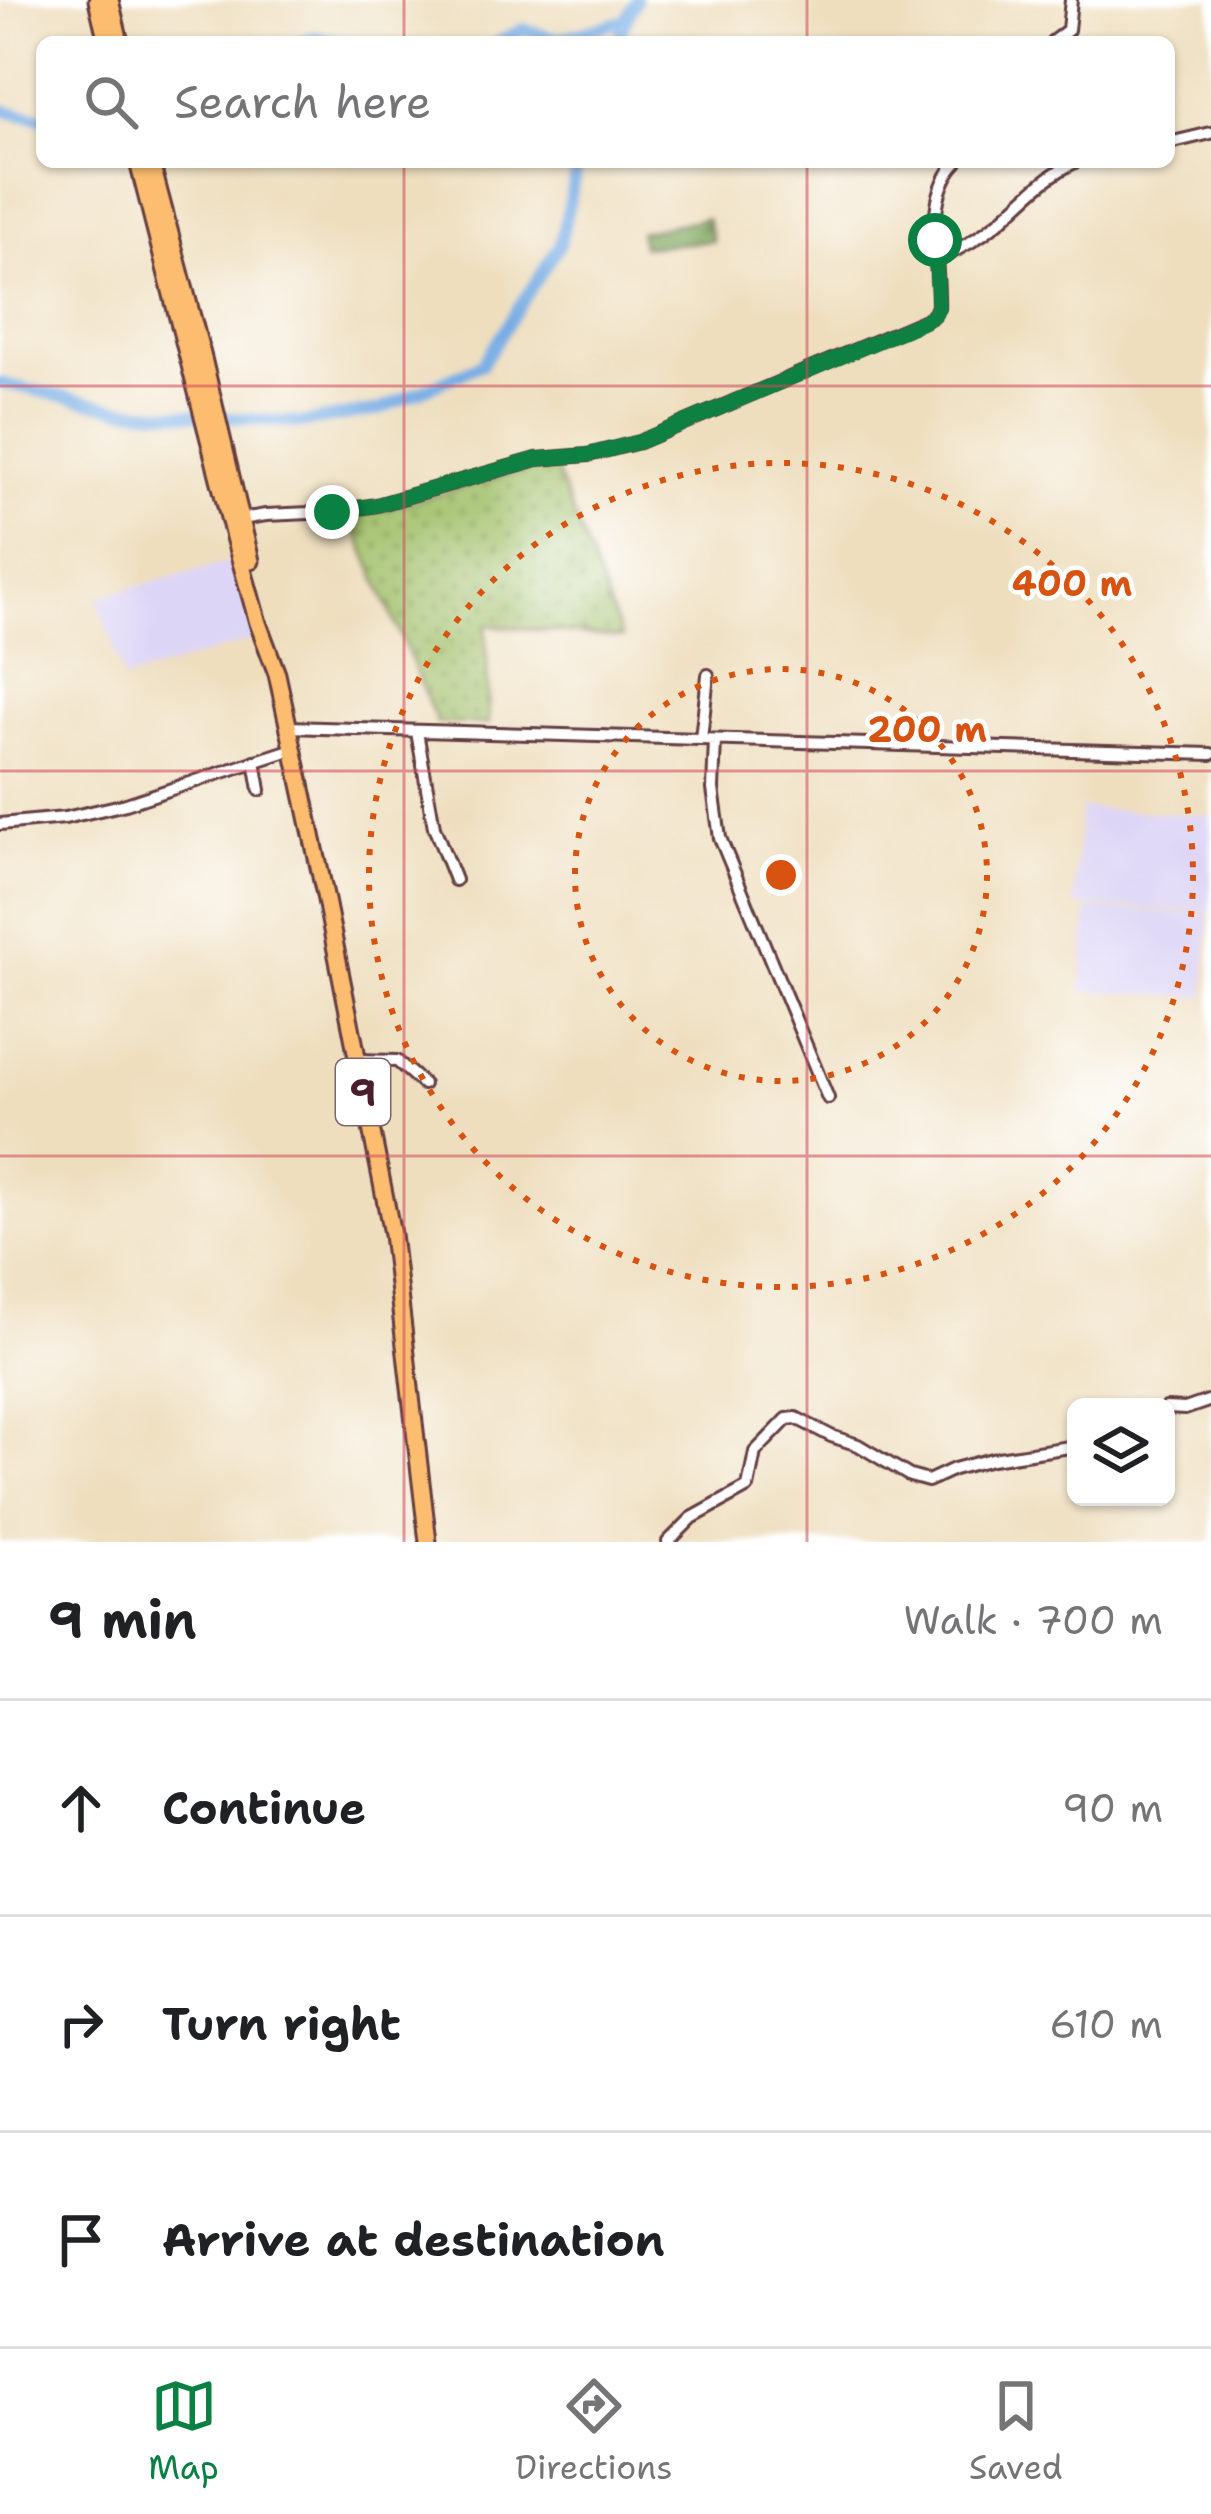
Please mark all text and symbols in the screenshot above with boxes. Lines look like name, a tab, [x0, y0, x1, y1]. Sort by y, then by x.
search box	[36, 36, 1175, 168]
icon: search	[78, 69, 144, 135]
text: Search here	[174, 72, 431, 132]
route start	[908, 213, 962, 267]
route end	[305, 485, 359, 539]
text: 400 m	[1012, 559, 1133, 608]
text: 200 m	[867, 705, 987, 754]
centre of rings	[760, 854, 802, 896]
road number: 9	[336, 1059, 390, 1125]
map controls	[1067, 1398, 1175, 1506]
button: layers	[1067, 1398, 1175, 1506]
text: 9 min	[48, 1586, 197, 1654]
text: Walk · 700 m	[904, 1594, 1163, 1646]
icon: ahead	[48, 1775, 114, 1841]
text: Continue	[162, 1778, 366, 1838]
text: 90 m	[1062, 1782, 1163, 1834]
icon: right	[48, 1991, 114, 2057]
text: Turn right	[162, 1994, 401, 2054]
text: 610 m	[1049, 1998, 1163, 2050]
icon: arrive	[48, 2207, 114, 2273]
text: Arrive at destination	[162, 2210, 665, 2270]
tab: Map	[148, 2373, 219, 2490]
tab: Directions	[515, 2373, 673, 2490]
tab: Saved	[969, 2373, 1063, 2490]

